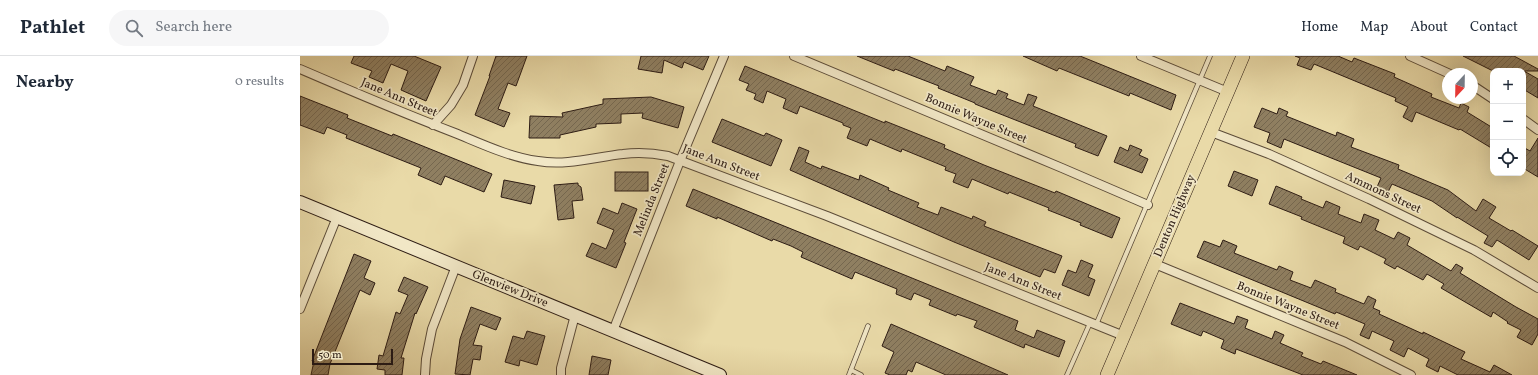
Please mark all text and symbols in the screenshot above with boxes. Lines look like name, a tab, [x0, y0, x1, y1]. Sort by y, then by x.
search box	[109, 10, 389, 46]
text: Pathlet	[20, 15, 85, 41]
icon: search	[123, 17, 145, 39]
text: Search here	[155, 17, 232, 38]
text: Home	[1301, 18, 1338, 37]
text: Map	[1360, 18, 1388, 37]
text: About	[1410, 18, 1448, 37]
text: Contact	[1470, 18, 1518, 37]
north arrow	[1442, 68, 1478, 104]
map controls	[1490, 68, 1526, 176]
button: +	[1490, 68, 1526, 104]
text: Nearby	[16, 71, 74, 94]
text: 0 results	[235, 73, 284, 91]
street label: Jane Ann Street	[358, 75, 440, 121]
street label: Bonnie Wayne Street	[922, 90, 1030, 148]
button: −	[1490, 104, 1526, 140]
button: locate	[1490, 140, 1526, 176]
street label: Jane Ann Street	[680, 141, 762, 185]
street label: Melinda Street	[630, 161, 674, 239]
street label: Ammons Street	[1342, 168, 1424, 218]
street label: Denton Highway	[1150, 172, 1200, 260]
street label: Jane Ann Street	[982, 259, 1064, 305]
street label: Glenview Drive	[470, 266, 551, 312]
street label: Bonnie Wayne Street	[1234, 278, 1342, 334]
scale bar	[312, 347, 393, 366]
text: 50 m	[318, 348, 342, 363]

